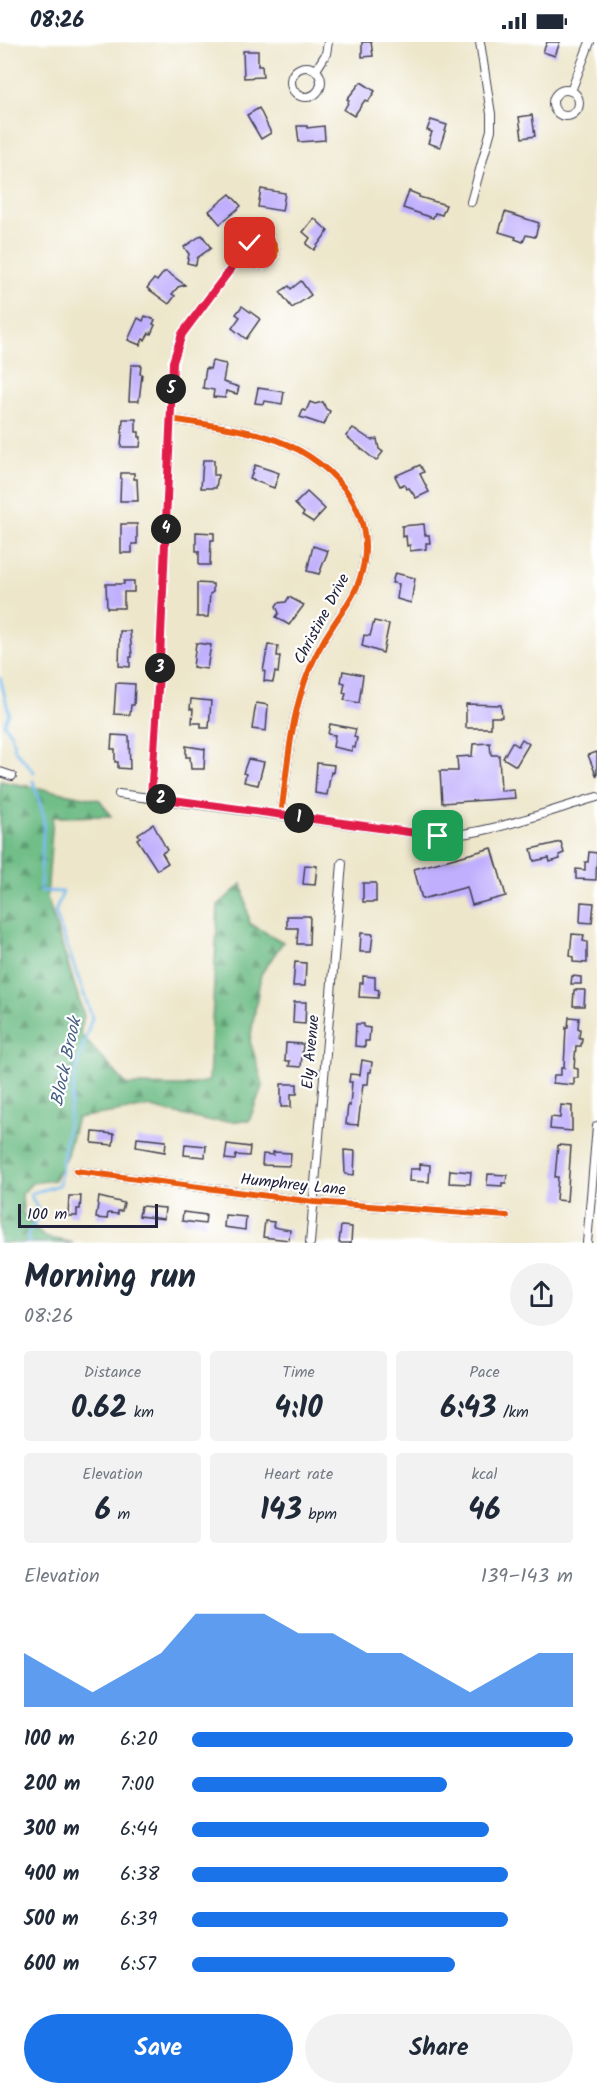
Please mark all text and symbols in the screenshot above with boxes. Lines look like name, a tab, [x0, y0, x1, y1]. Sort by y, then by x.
text: 08:26	[30, 4, 84, 39]
pin	[224, 217, 275, 268]
icon: check	[233, 226, 266, 259]
pin: 5	[156, 374, 186, 404]
text: 5	[167, 376, 175, 401]
pin: 4	[151, 514, 181, 544]
text: 4	[162, 516, 170, 541]
street label: Christine Drive	[288, 569, 356, 669]
pin: 3	[145, 653, 175, 683]
text: 3	[156, 655, 164, 680]
pin: 2	[146, 784, 176, 814]
text: 2	[156, 786, 166, 811]
pin: 1	[284, 803, 314, 833]
text: 1	[297, 805, 301, 830]
pin	[412, 810, 463, 861]
icon: arrive	[421, 819, 454, 852]
water label: Block Brook	[43, 1013, 91, 1109]
street label: Ely Avenue	[295, 1014, 327, 1090]
street label: Humphrey Lane	[239, 1167, 347, 1203]
scale bar	[18, 1201, 158, 1228]
text: 100 m	[27, 1202, 67, 1227]
text: Morning run	[24, 1252, 196, 1305]
button: share	[510, 1263, 573, 1326]
text: 08:26	[24, 1301, 74, 1333]
text: Distance	[84, 1360, 141, 1385]
text: Time	[282, 1360, 315, 1385]
text: Pace	[469, 1360, 500, 1385]
text: 0.62	[71, 1385, 127, 1433]
text: 4:10	[274, 1385, 323, 1433]
text: 6:43	[440, 1385, 497, 1433]
text: km	[127, 1400, 154, 1425]
text: /km	[497, 1400, 529, 1425]
text: Elevation	[82, 1462, 143, 1487]
text: Heart rate	[264, 1462, 333, 1487]
text: kcal	[471, 1462, 498, 1487]
text: 6	[95, 1487, 111, 1535]
text: 143	[260, 1487, 302, 1535]
text: 46	[468, 1487, 501, 1535]
text: m	[111, 1502, 130, 1527]
text: bpm	[302, 1502, 337, 1527]
text: Elevation	[24, 1561, 100, 1593]
text: 139–143 m	[481, 1561, 573, 1593]
text: 100 m	[24, 1724, 75, 1756]
text: 6:20	[120, 1724, 158, 1756]
text: 200 m	[24, 1769, 80, 1801]
text: 7:00	[120, 1769, 154, 1801]
text: 300 m	[24, 1814, 80, 1846]
text: 6:44	[120, 1814, 158, 1846]
text: 400 m	[24, 1859, 80, 1891]
text: 6:38	[120, 1859, 160, 1891]
text: 500 m	[24, 1904, 79, 1936]
text: 6:39	[120, 1904, 157, 1936]
text: 600 m	[24, 1949, 79, 1981]
text: 6:57	[120, 1949, 156, 1981]
button: Save	[24, 2014, 293, 2083]
button: Share	[305, 2014, 573, 2083]

